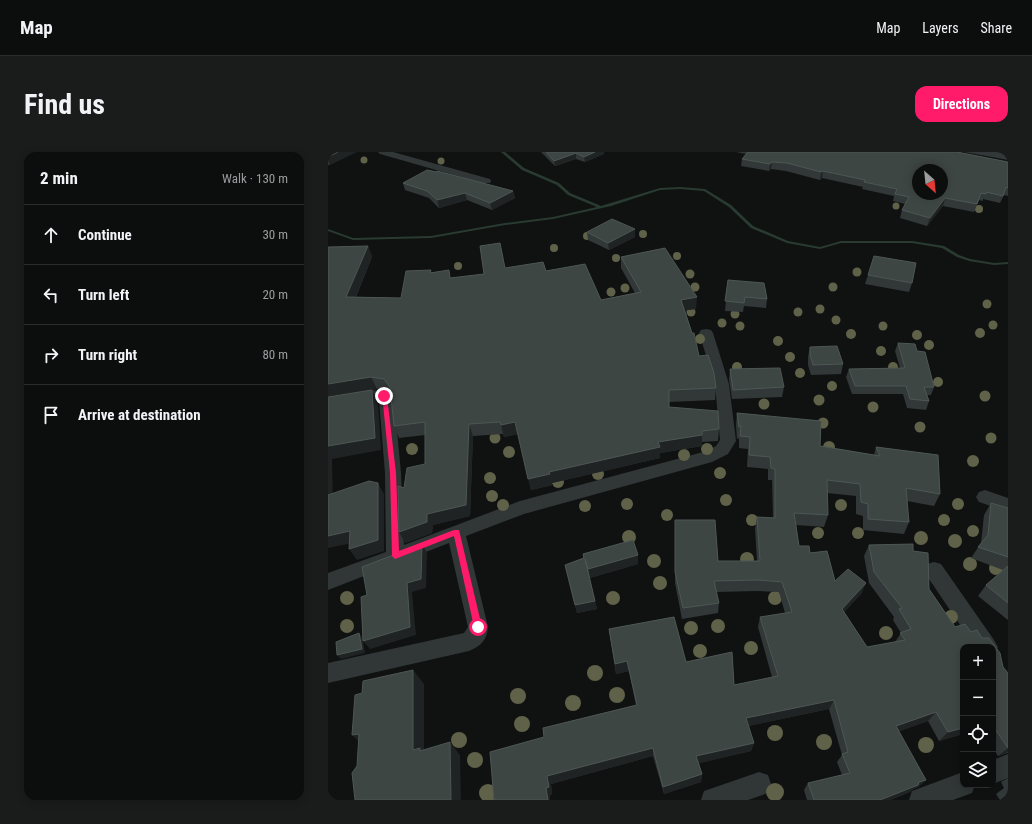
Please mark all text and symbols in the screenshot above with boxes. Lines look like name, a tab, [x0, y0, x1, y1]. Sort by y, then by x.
text: Map	[20, 16, 53, 39]
text: Map	[876, 20, 900, 36]
text: Layers	[922, 20, 959, 36]
text: Share	[981, 20, 1012, 36]
button: Directions	[915, 86, 1008, 122]
text: Find us	[24, 88, 105, 121]
north arrow	[912, 164, 948, 200]
text: 2 min	[40, 168, 78, 188]
text: Walk · 130 m	[222, 171, 288, 186]
icon: ahead	[40, 224, 62, 246]
text: Continue	[78, 226, 132, 244]
text: 30 m	[262, 227, 288, 242]
icon: left	[40, 284, 62, 306]
text: Turn left	[78, 286, 129, 304]
text: 20 m	[262, 287, 288, 302]
icon: right	[40, 344, 62, 366]
text: Turn right	[78, 346, 137, 364]
text: 80 m	[262, 347, 288, 362]
route end	[375, 387, 393, 405]
icon: arrive	[40, 404, 62, 426]
text: Arrive at destination	[78, 406, 201, 424]
route start	[469, 618, 487, 636]
map controls	[960, 644, 996, 788]
button: +	[960, 644, 996, 680]
button: −	[960, 680, 996, 716]
button: locate	[960, 716, 996, 752]
button: layers	[960, 752, 996, 788]

